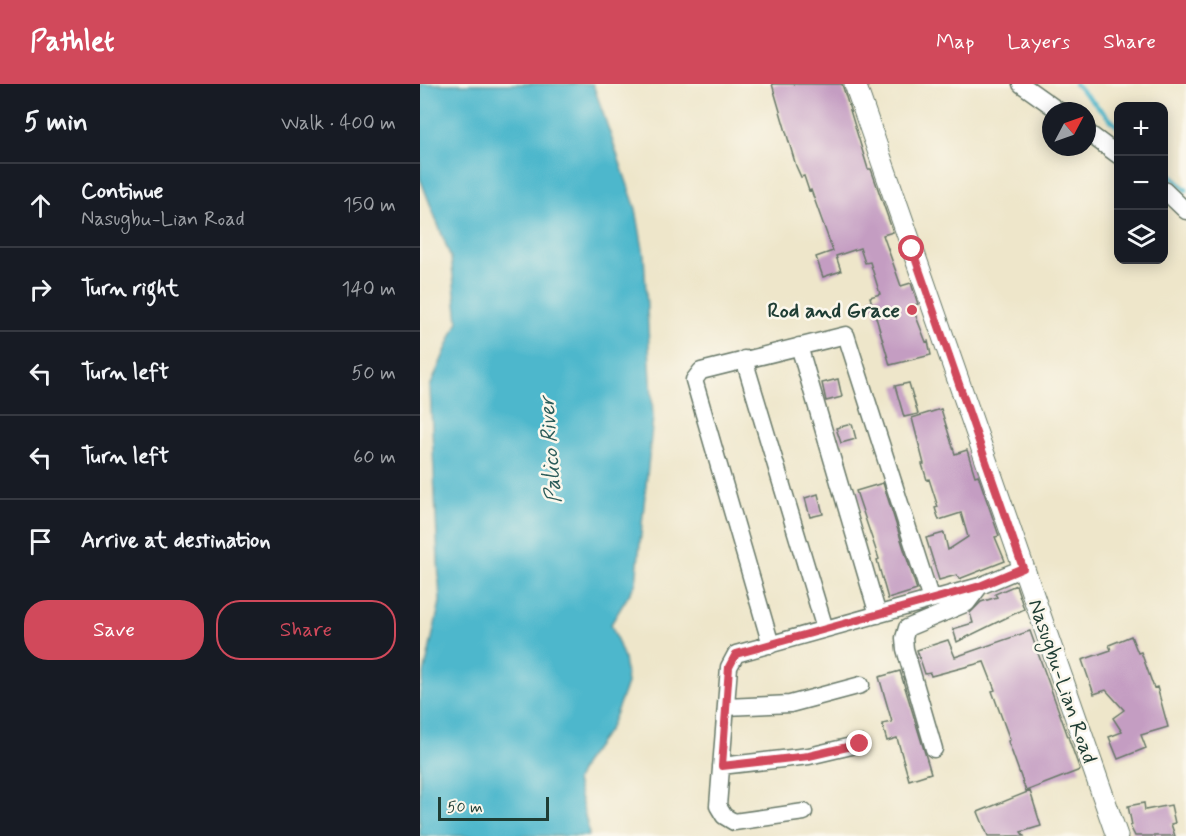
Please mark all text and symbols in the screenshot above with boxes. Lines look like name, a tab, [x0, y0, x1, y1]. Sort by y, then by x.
text: Pathlet	[30, 24, 114, 61]
text: Map	[936, 28, 974, 56]
text: Layers	[1007, 28, 1070, 56]
text: Share	[1103, 28, 1156, 56]
north arrow	[1042, 102, 1096, 156]
map controls	[1114, 102, 1168, 264]
button: +	[1114, 102, 1168, 156]
text: 5 min	[24, 106, 88, 140]
text: Walk · 400 m	[281, 110, 396, 137]
button: −	[1114, 156, 1168, 210]
text: Continue	[81, 178, 163, 206]
icon: ahead	[24, 189, 57, 222]
text: 150 m	[343, 192, 396, 219]
text: Nasugbu-Lian Road	[81, 206, 245, 233]
button: layers	[1114, 210, 1168, 264]
route start	[898, 235, 924, 261]
icon: right	[24, 273, 57, 306]
text: Turn right	[81, 275, 179, 303]
text: 140 m	[342, 276, 396, 303]
place label: Rod and Grace	[767, 297, 900, 325]
marker: Rod and Grace	[905, 303, 919, 317]
icon: left	[24, 357, 57, 390]
text: Turn left	[81, 359, 169, 387]
text: 50 m	[351, 360, 396, 387]
water label: Palico River	[533, 393, 569, 504]
icon: left	[24, 441, 57, 474]
text: Turn left	[81, 443, 169, 471]
text: 60 m	[353, 444, 396, 471]
icon: arrive	[24, 525, 57, 558]
text: Arrive at destination	[81, 527, 271, 555]
street label: Nasugbu-Lian Road	[1020, 596, 1103, 767]
button: Save	[24, 600, 204, 660]
button: Share	[216, 600, 396, 660]
route end	[846, 730, 872, 756]
scale bar	[438, 794, 549, 822]
text: 50 m	[447, 797, 483, 818]

